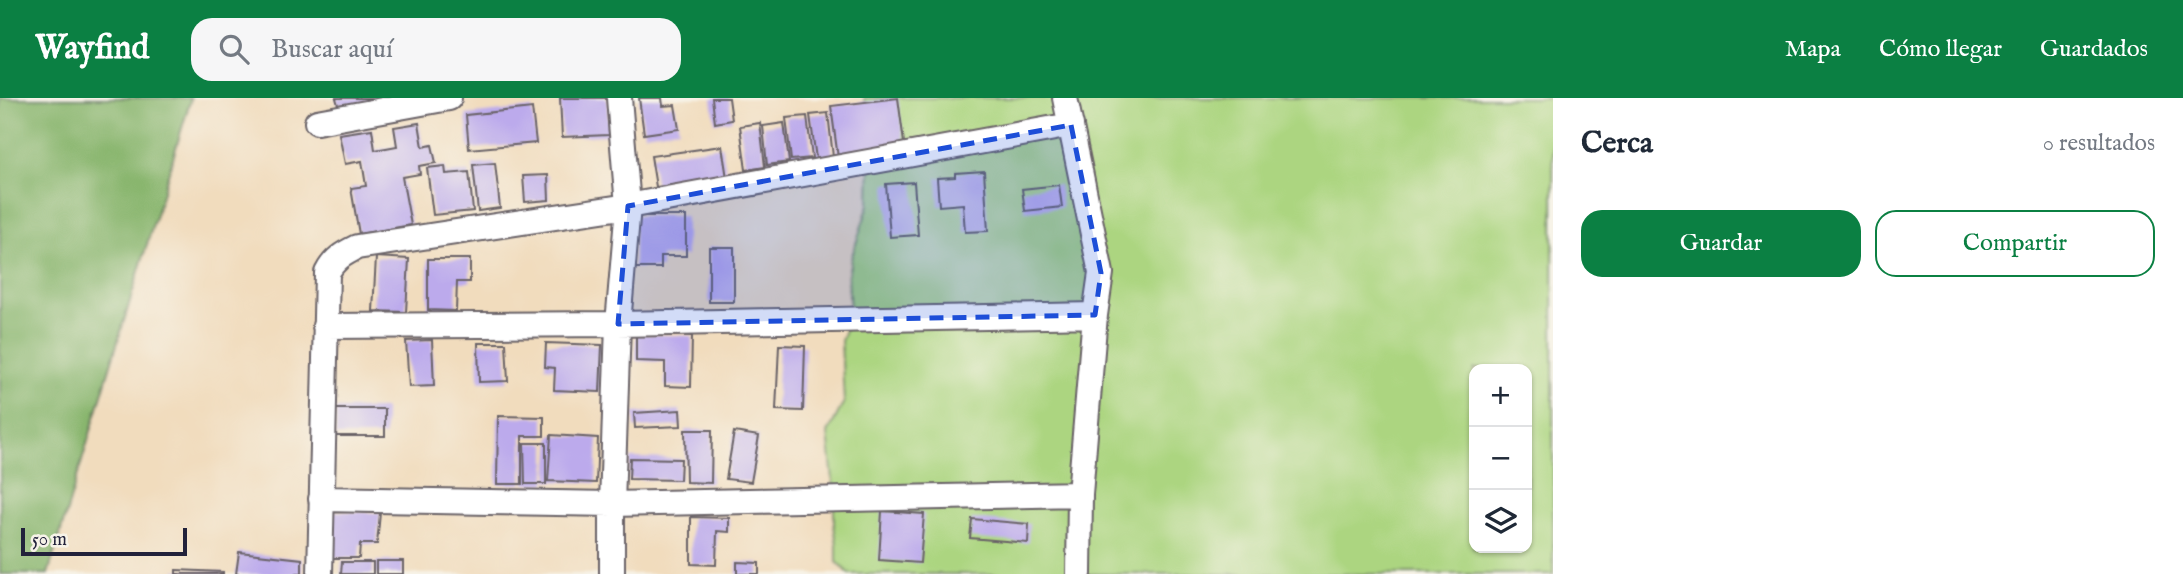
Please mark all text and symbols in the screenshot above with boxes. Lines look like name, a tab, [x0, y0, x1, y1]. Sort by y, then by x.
search box	[191, 18, 681, 81]
text: Wayfind	[35, 28, 149, 70]
icon: search	[215, 30, 253, 68]
text: Buscar aquí	[271, 33, 393, 66]
text: Mapa	[1785, 34, 1841, 65]
text: Cómo llegar	[1879, 34, 2002, 65]
text: Guardados	[2040, 34, 2148, 65]
text: Cerca	[1581, 125, 1653, 163]
text: 0 resultados	[2043, 129, 2155, 158]
button: Guardar	[1581, 210, 1861, 277]
button: Compartir	[1875, 210, 2155, 277]
map controls	[1469, 364, 1532, 553]
button: +	[1469, 364, 1532, 427]
button: −	[1469, 427, 1532, 490]
button: layers	[1469, 490, 1532, 553]
scale bar	[21, 525, 187, 557]
text: 50 m	[32, 528, 67, 552]

